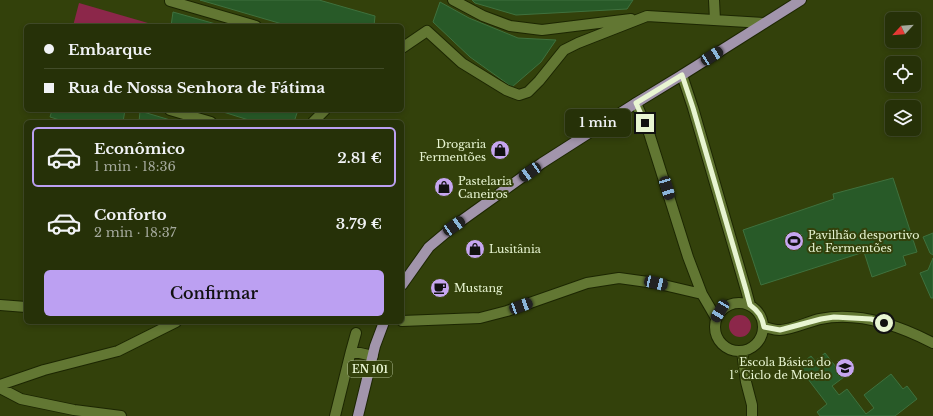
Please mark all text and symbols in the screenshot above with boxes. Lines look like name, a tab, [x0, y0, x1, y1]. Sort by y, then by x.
north arrow	[885, 12, 921, 48]
map controls	[885, 12, 921, 136]
text: Embarque	[68, 40, 152, 59]
car	[699, 44, 725, 68]
button: locate	[885, 56, 921, 92]
text: Rua de Nossa Senhora de Fátima	[68, 78, 325, 97]
button: layers	[885, 100, 921, 136]
callout: 1 min	[565, 109, 631, 137]
text: 1 min	[579, 114, 617, 131]
route end	[636, 114, 654, 132]
place label: Drogaria Fermentões	[419, 137, 487, 164]
icon: car	[46, 139, 82, 175]
text: Econômico	[94, 139, 185, 158]
shop icon: Drogaria Fermentões	[489, 139, 511, 161]
text: 2.81 €	[337, 148, 382, 167]
text: 1 min · 18:36	[94, 158, 176, 175]
car	[517, 160, 543, 184]
place label: Pastelaria Caneiros	[458, 174, 513, 201]
car	[658, 175, 676, 201]
shop icon: Pastelaria Caneiros	[433, 176, 455, 198]
icon: car	[46, 205, 82, 241]
text: Conforto	[94, 205, 167, 224]
text: 3.79 €	[336, 214, 382, 233]
car	[441, 214, 467, 238]
text: 2 min · 18:37	[94, 224, 176, 241]
place label: Pavilhão desportivo de Fermentões	[808, 228, 920, 255]
sports icon: Pavilhão desportivo de Fermentões	[783, 230, 805, 252]
shop icon: Lusitânia	[464, 238, 486, 260]
place label: Lusitânia	[489, 242, 542, 256]
button: Confirmar	[44, 270, 384, 316]
car	[643, 274, 669, 292]
cafe icon: Mustang	[429, 277, 451, 299]
place label: Mustang	[454, 281, 503, 295]
car	[508, 296, 534, 316]
car	[709, 298, 731, 324]
route start	[875, 314, 893, 332]
place label: Escola Básica do 1º Ciclo de Motelo	[729, 355, 831, 382]
school or university icon: Escola Básica do 1º Ciclo de Motelo	[834, 357, 856, 379]
road number: EN 101	[348, 361, 392, 377]

